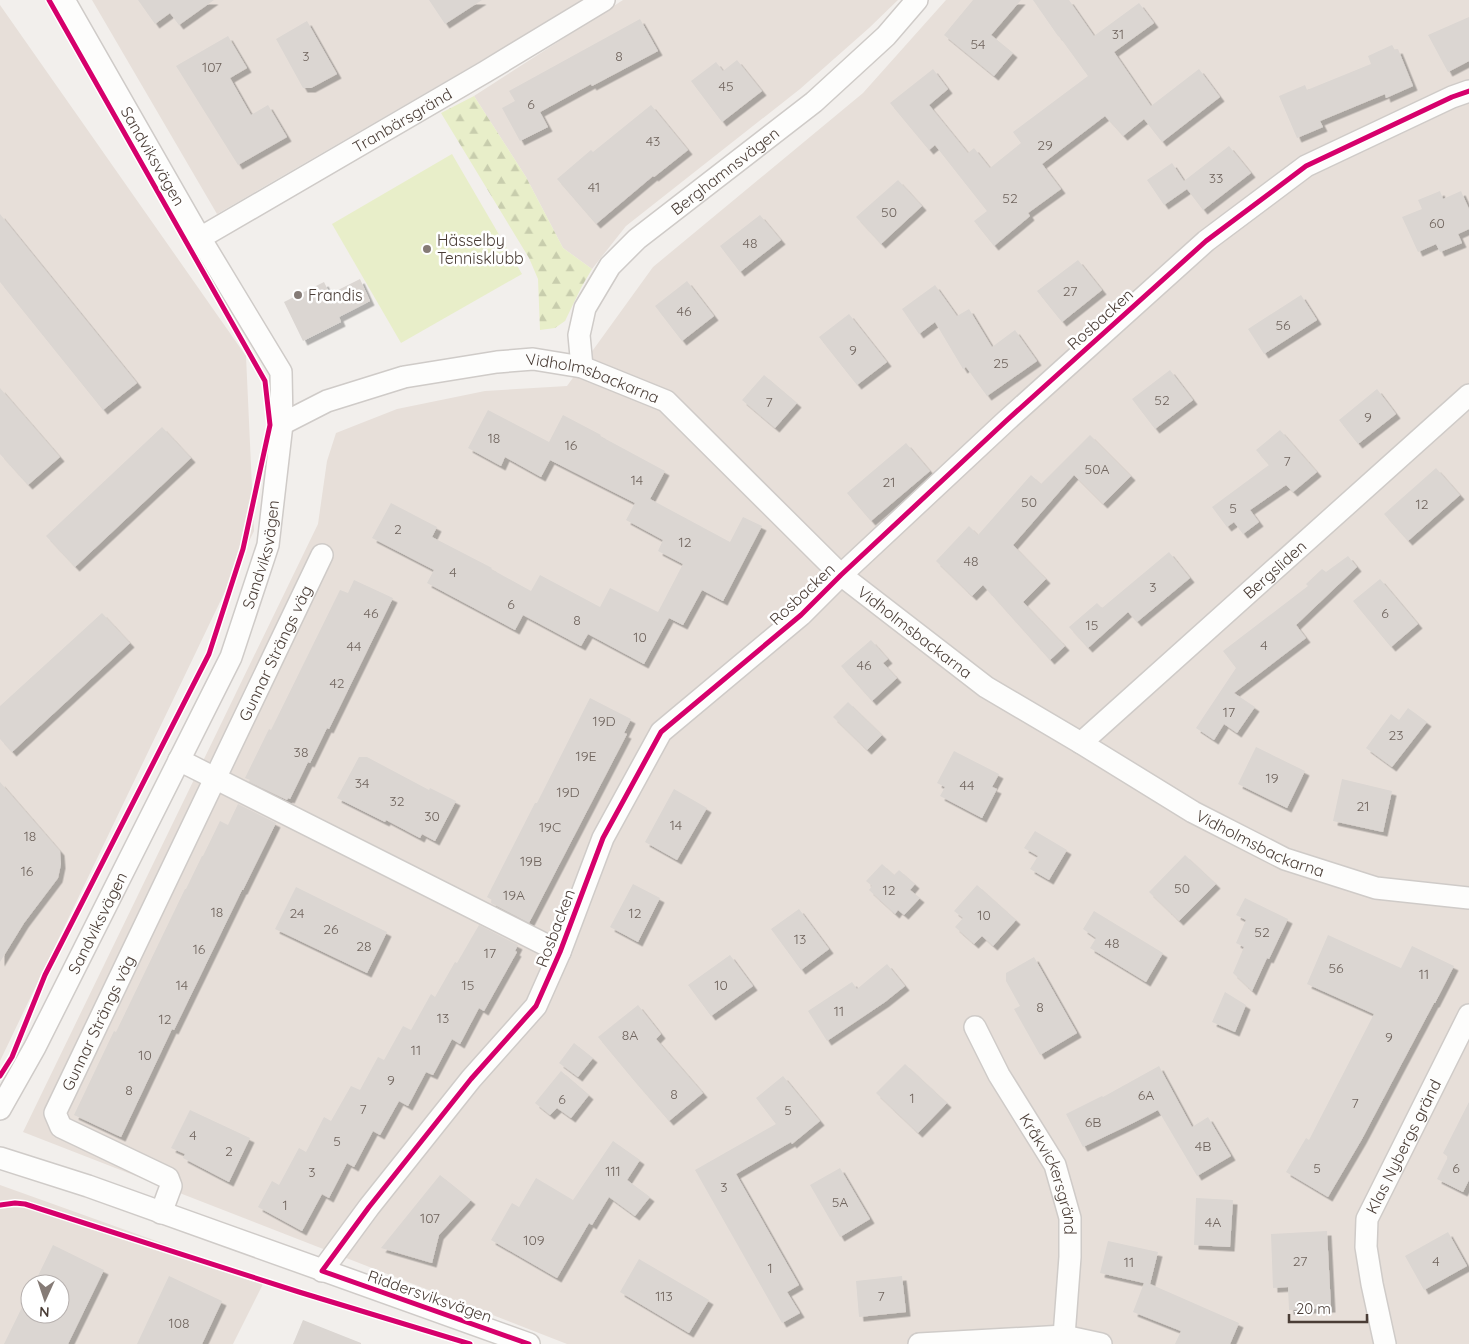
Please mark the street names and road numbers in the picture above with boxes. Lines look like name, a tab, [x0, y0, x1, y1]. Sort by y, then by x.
street label: Tranbärsgränd	[349, 84, 455, 157]
street label: Sandviksvägen	[116, 103, 190, 209]
street label: Berghamnsvägen	[667, 123, 783, 219]
street label: Rosbacken	[1063, 284, 1137, 354]
street label: Vidholmsbackarna	[525, 349, 662, 407]
street label: Sandviksvägen	[238, 499, 283, 611]
street label: Bergsliden	[1239, 536, 1310, 603]
street label: Rosbacken	[765, 559, 839, 629]
street label: Gunnar Strängs väg	[234, 582, 316, 724]
street label: Vidholmsbackarna	[854, 582, 976, 683]
street label: Vidholmsbackarna	[1193, 805, 1327, 881]
street label: Sandviksvägen	[63, 869, 131, 977]
street label: Rosbacken	[531, 886, 579, 970]
street label: Gunnar Strängs väg	[57, 952, 139, 1094]
street label: Klas Nybergs gränd	[1361, 1076, 1445, 1217]
street label: Kråkvickersgränd	[1015, 1110, 1080, 1235]
street label: Riddersviksvägen	[365, 1265, 495, 1327]

